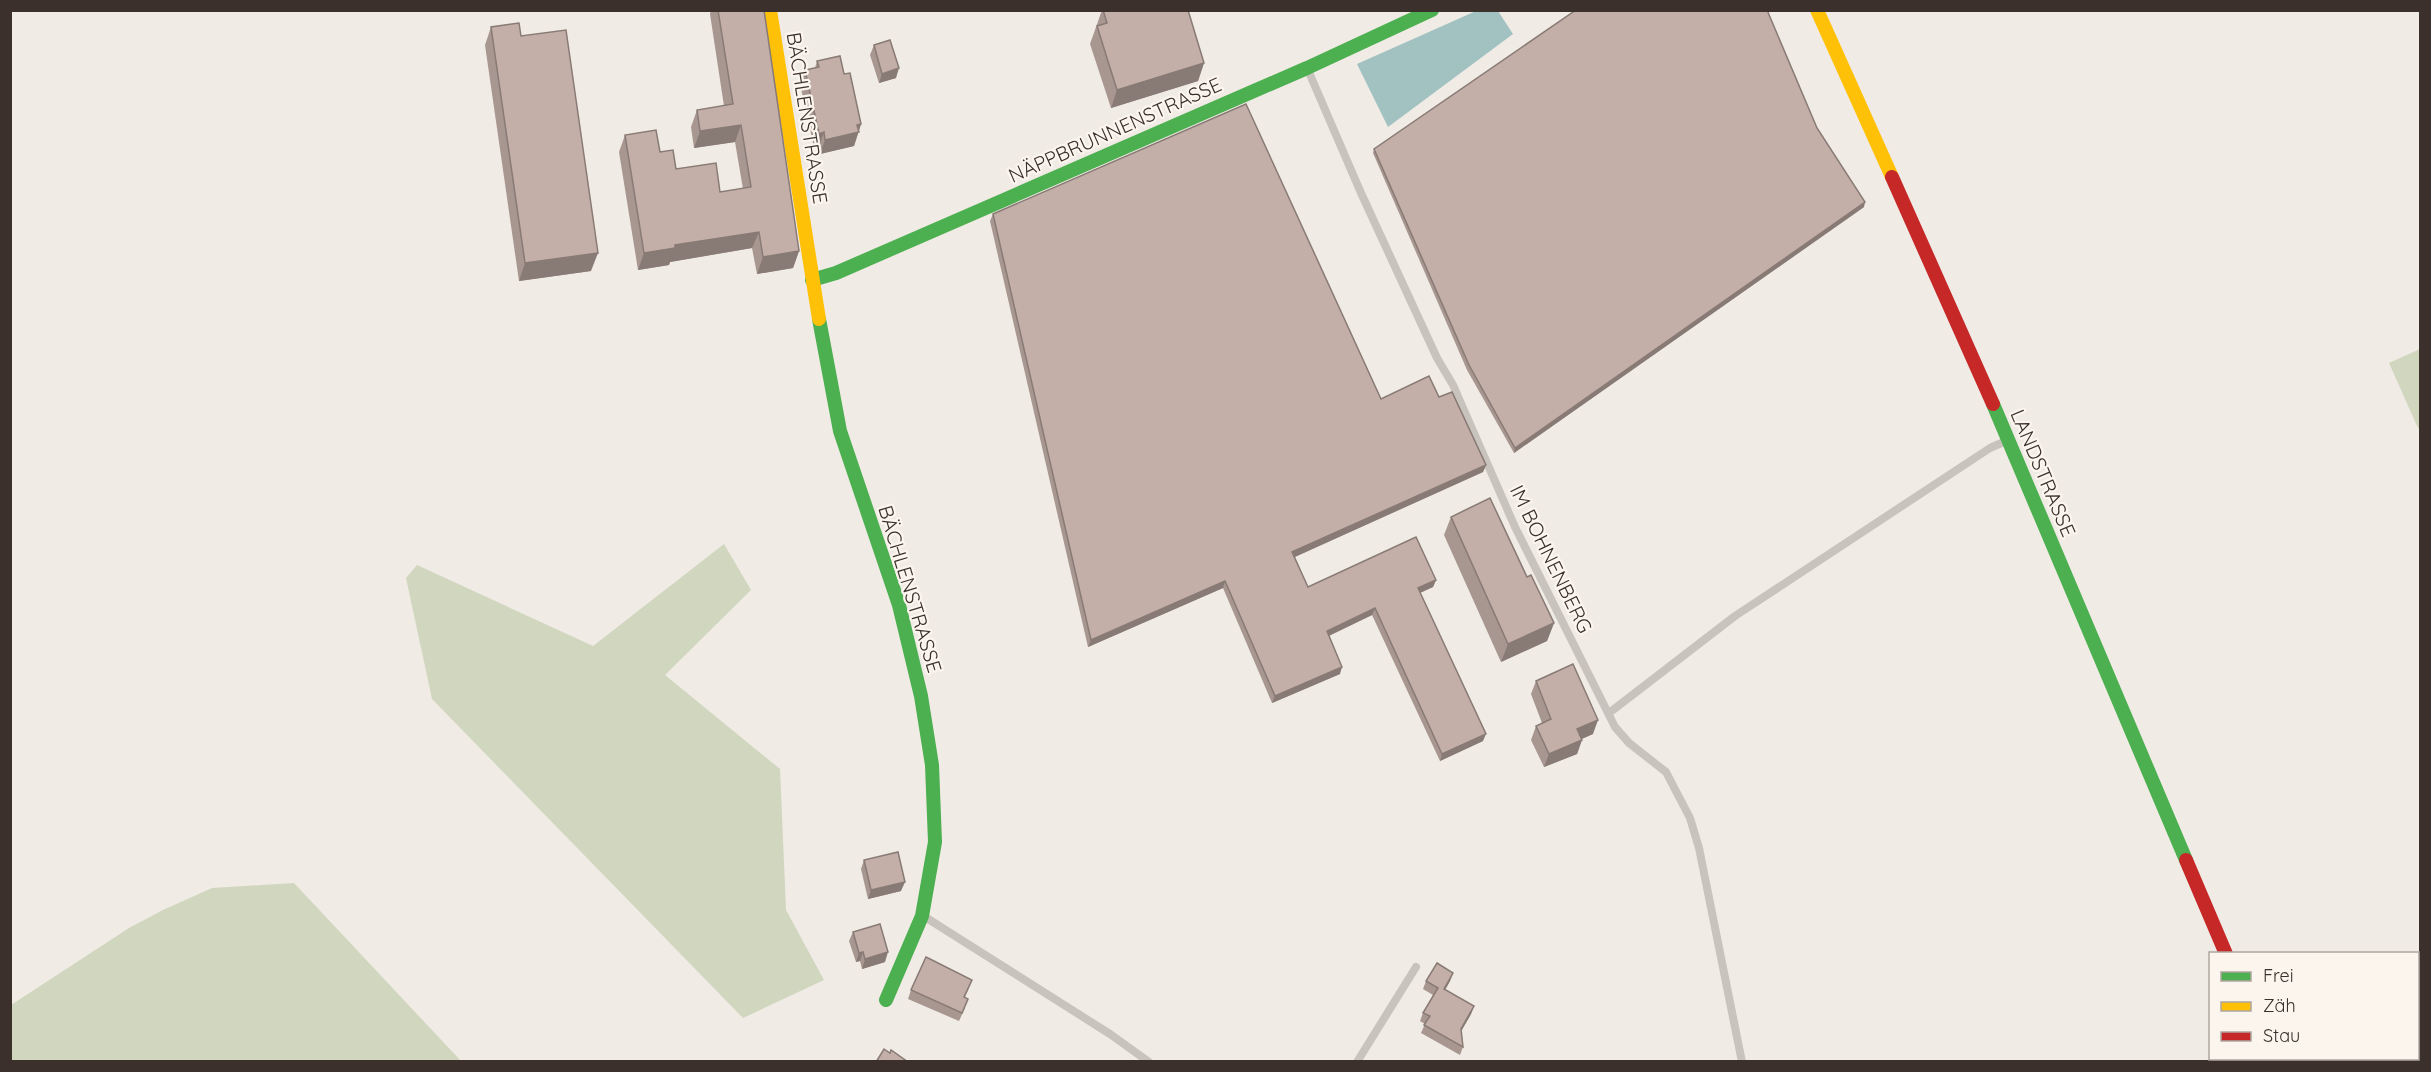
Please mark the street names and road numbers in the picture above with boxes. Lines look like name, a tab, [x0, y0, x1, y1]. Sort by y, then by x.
street label: BÄCHLENSTRASSE	[782, 30, 833, 206]
street label: NÄPPBRUNNENSTRASSE	[1004, 71, 1225, 188]
street label: LANDSTRASSE	[2005, 405, 2082, 540]
street label: IM BOHNENBERG	[1505, 481, 1598, 637]
street label: BÄCHLENSTRASSE	[873, 502, 948, 675]

